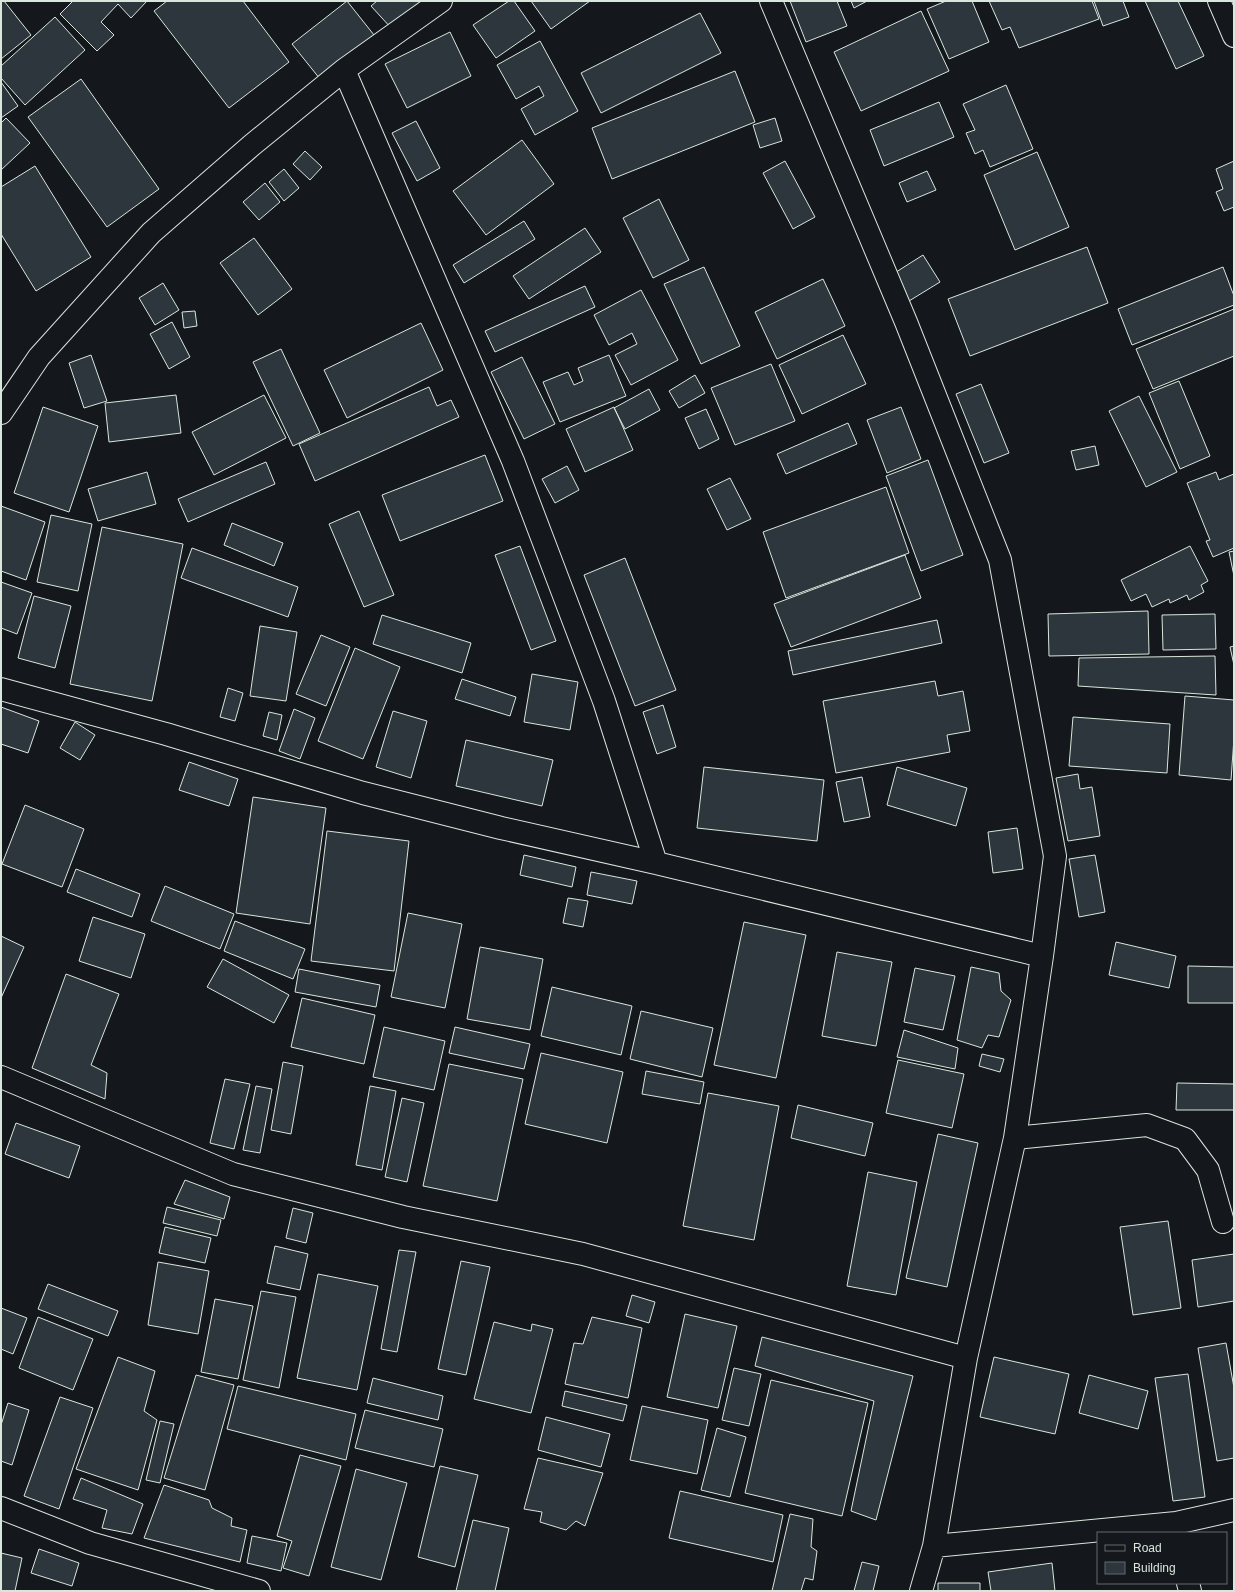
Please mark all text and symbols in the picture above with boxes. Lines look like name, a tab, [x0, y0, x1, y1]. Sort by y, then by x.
legend	[1097, 1532, 1227, 1584]
text: Road	[1133, 1541, 1162, 1555]
text: Building	[1133, 1561, 1176, 1575]

